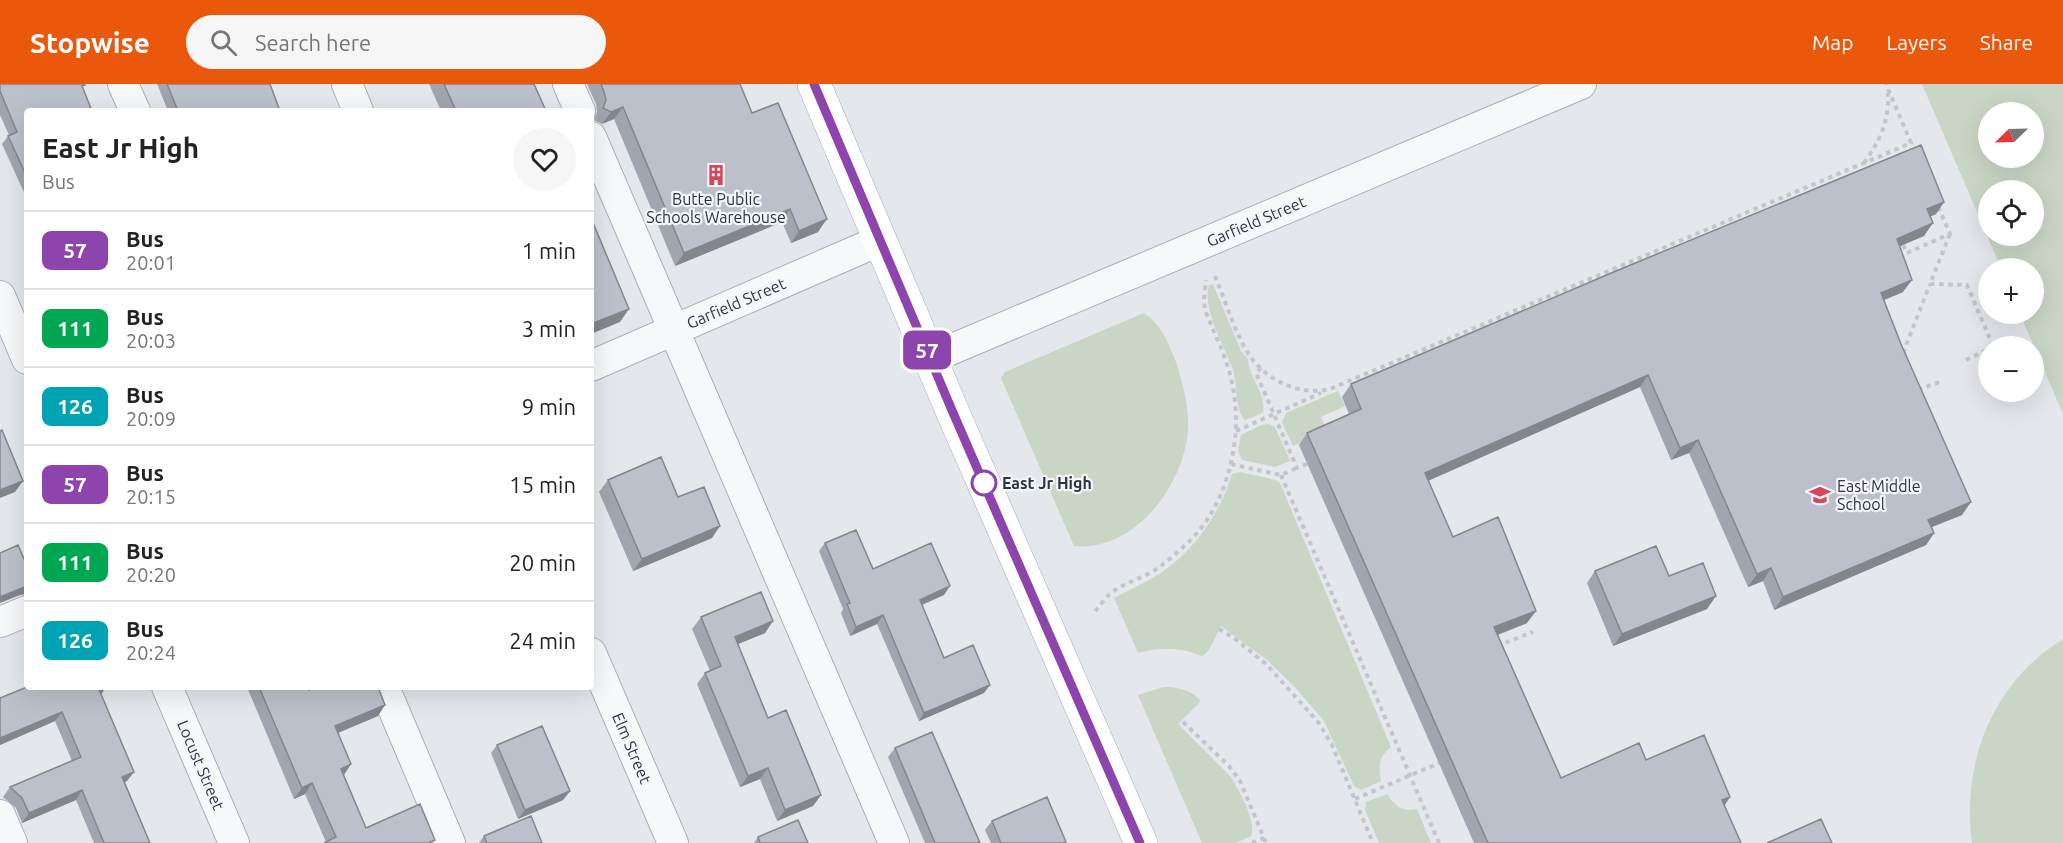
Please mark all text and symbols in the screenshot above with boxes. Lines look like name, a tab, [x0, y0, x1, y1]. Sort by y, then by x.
search box	[186, 15, 606, 69]
icon: search	[207, 26, 240, 59]
text: Stopwise	[30, 27, 150, 58]
text: Search here	[255, 30, 371, 55]
text: Map	[1812, 30, 1853, 54]
text: Layers	[1886, 30, 1947, 54]
text: Share	[1980, 30, 2033, 54]
north arrow	[1978, 102, 2044, 168]
map controls	[1978, 102, 2044, 402]
button: heart	[513, 128, 576, 191]
text: East Jr High	[42, 132, 199, 163]
building icon: Butte Public Schools Warehouse	[704, 163, 728, 187]
text: Bus	[42, 170, 75, 193]
button: locate	[1978, 180, 2044, 246]
place label: Butte Public Schools Warehouse	[646, 190, 786, 226]
street label: Garfield Street	[1204, 192, 1309, 250]
text: Bus	[126, 226, 164, 251]
text: 57	[63, 238, 87, 262]
text: 1 min	[522, 238, 576, 263]
text: 20:01	[126, 251, 176, 274]
button: +	[1978, 258, 2044, 324]
street label: Garfield Street	[684, 274, 789, 332]
text: Bus	[126, 304, 164, 329]
text: 111	[57, 316, 93, 340]
text: 3 min	[522, 316, 576, 341]
text: 20:03	[126, 329, 176, 352]
line badge: 57	[900, 330, 954, 370]
button: −	[1978, 336, 2044, 402]
text: 57	[915, 338, 939, 362]
text: Bus	[126, 382, 164, 407]
text: 126	[57, 394, 93, 418]
text: 9 min	[522, 394, 576, 419]
text: 20:09	[126, 407, 176, 430]
text: Bus	[126, 460, 164, 485]
marker: East Jr High	[971, 470, 997, 496]
text: 57	[63, 472, 87, 496]
text: 15 min	[509, 472, 576, 497]
place label: East Jr High	[1002, 474, 1092, 492]
place label: East Middle School	[1837, 477, 1921, 513]
school or university icon: East Middle School	[1808, 483, 1832, 507]
text: 20:15	[126, 485, 176, 508]
text: Bus	[126, 538, 164, 563]
text: 111	[57, 550, 93, 574]
text: 20 min	[509, 550, 576, 575]
text: 20:20	[126, 563, 176, 586]
text: Bus	[126, 616, 164, 641]
text: 126	[57, 628, 93, 652]
text: 24 min	[509, 628, 576, 653]
text: 20:24	[126, 641, 176, 664]
street label: Elm Street	[609, 710, 655, 787]
street label: Locust Street	[174, 717, 228, 813]

